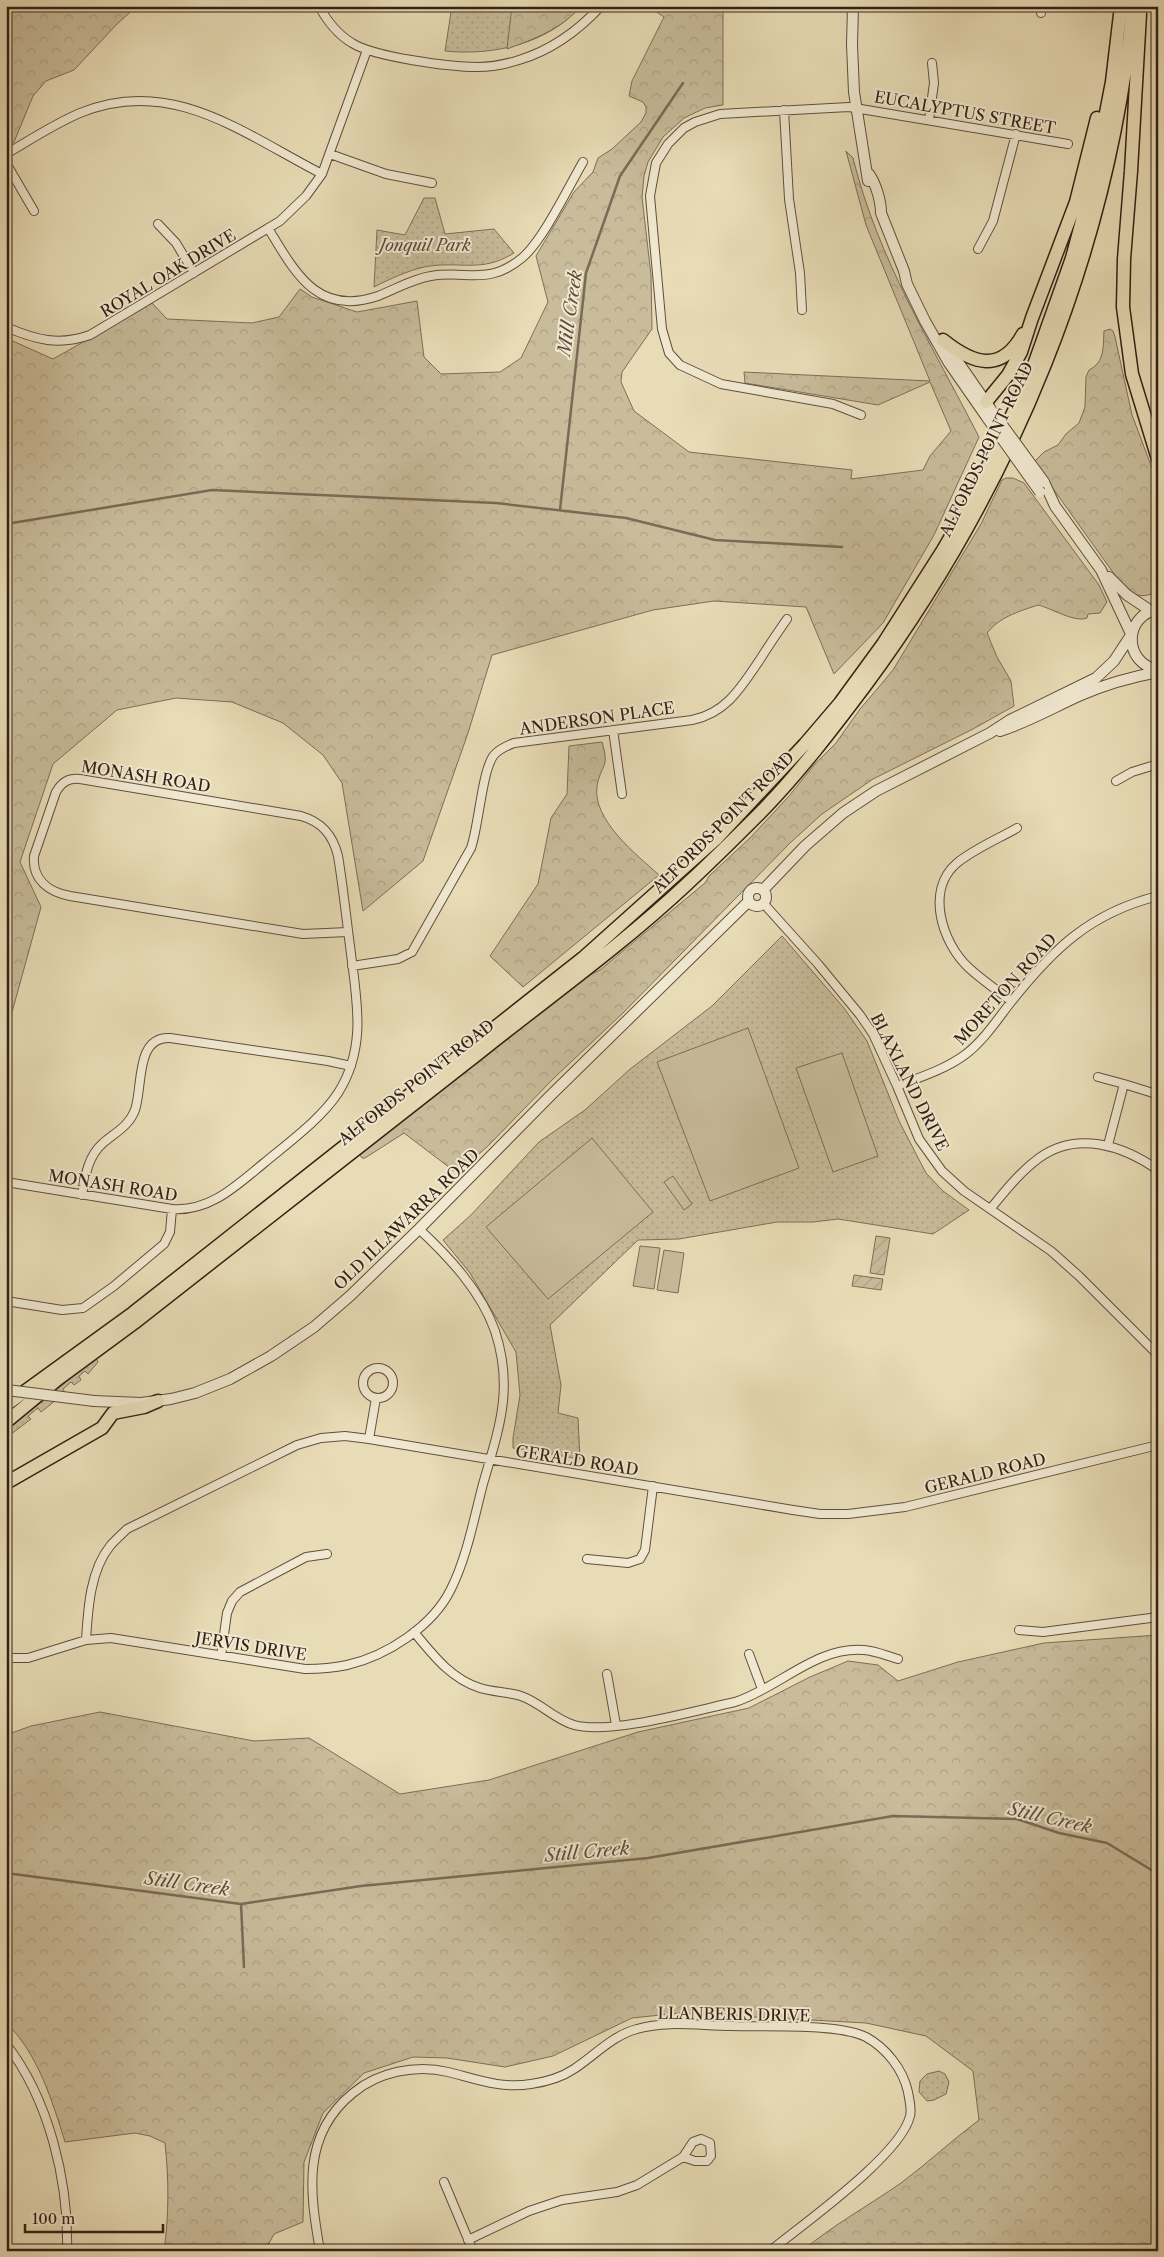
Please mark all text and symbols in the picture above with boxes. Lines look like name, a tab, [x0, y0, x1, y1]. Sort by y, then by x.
street label: EUCALYPTUS STREET	[873, 86, 1057, 138]
street label: ROYAL OAK DRIVE	[97, 225, 239, 321]
park label: Jonquil Park	[374, 235, 471, 255]
water label: Mill Creek	[553, 268, 587, 359]
street label: ALFORDS POINT ROAD	[934, 358, 1037, 541]
street label: ANDERSON PLACE	[517, 697, 676, 739]
street label: ALFORDS POINT ROAD	[647, 747, 798, 898]
street label: MONASH ROAD	[80, 756, 212, 796]
street label: MORETON ROAD	[950, 929, 1060, 1049]
street label: BLAXLAND DRIVE	[867, 1010, 953, 1154]
street label: ALFORDS POINT ROAD	[333, 1015, 498, 1150]
street label: OLD ILLAWARRA ROAD	[329, 1144, 483, 1294]
street label: MONASH ROAD	[47, 1165, 179, 1205]
street label: GERALD ROAD	[514, 1440, 640, 1480]
street label: GERALD ROAD	[922, 1448, 1048, 1498]
street label: JERVIS DRIVE	[191, 1627, 308, 1665]
water label: Still Creek	[1005, 1797, 1095, 1838]
water label: Still Creek	[543, 1837, 631, 1867]
water label: Still Creek	[142, 1867, 231, 1901]
street label: LLANBERIS DRIVE	[657, 2003, 811, 2025]
scale bar	[25, 2202, 162, 2234]
text: 100 m	[32, 2209, 75, 2228]

